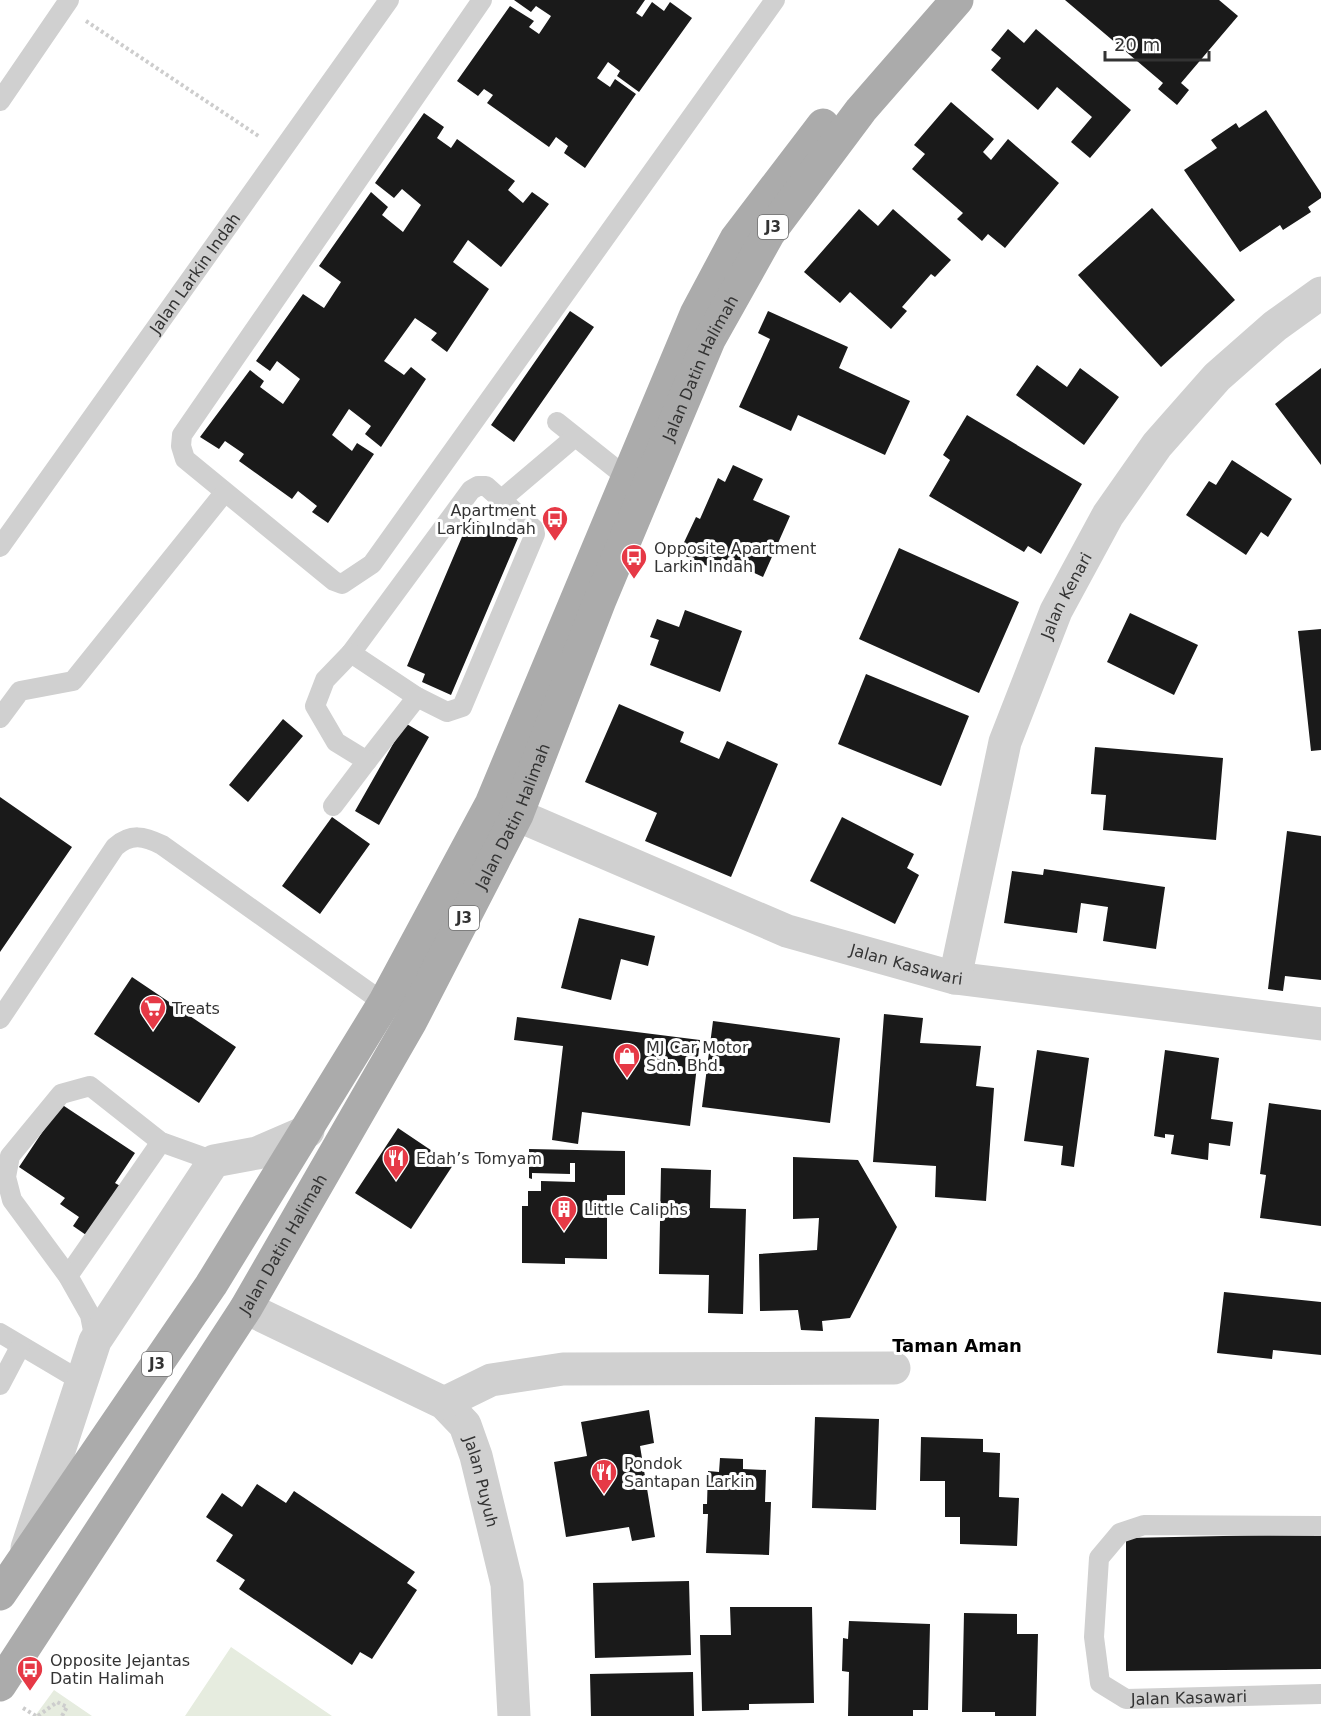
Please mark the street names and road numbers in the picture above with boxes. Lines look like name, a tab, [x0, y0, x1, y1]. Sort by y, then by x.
street label: Jalan Larkin Indah	[145, 210, 244, 338]
road number: J3	[758, 215, 788, 239]
street label: Jalan Datin Halimah	[658, 292, 742, 445]
street label: Jalan Kenari	[1037, 549, 1096, 643]
street label: Jalan Datin Halimah	[471, 741, 554, 893]
road number: J3	[449, 906, 479, 930]
street label: Jalan Kasawari	[847, 940, 964, 989]
street label: Jalan Datin Halimah	[235, 1171, 331, 1319]
road number: J3	[142, 1352, 172, 1376]
street label: Jalan Puyuh	[459, 1433, 502, 1529]
street label: Jalan Kasawari	[1130, 1687, 1247, 1709]

